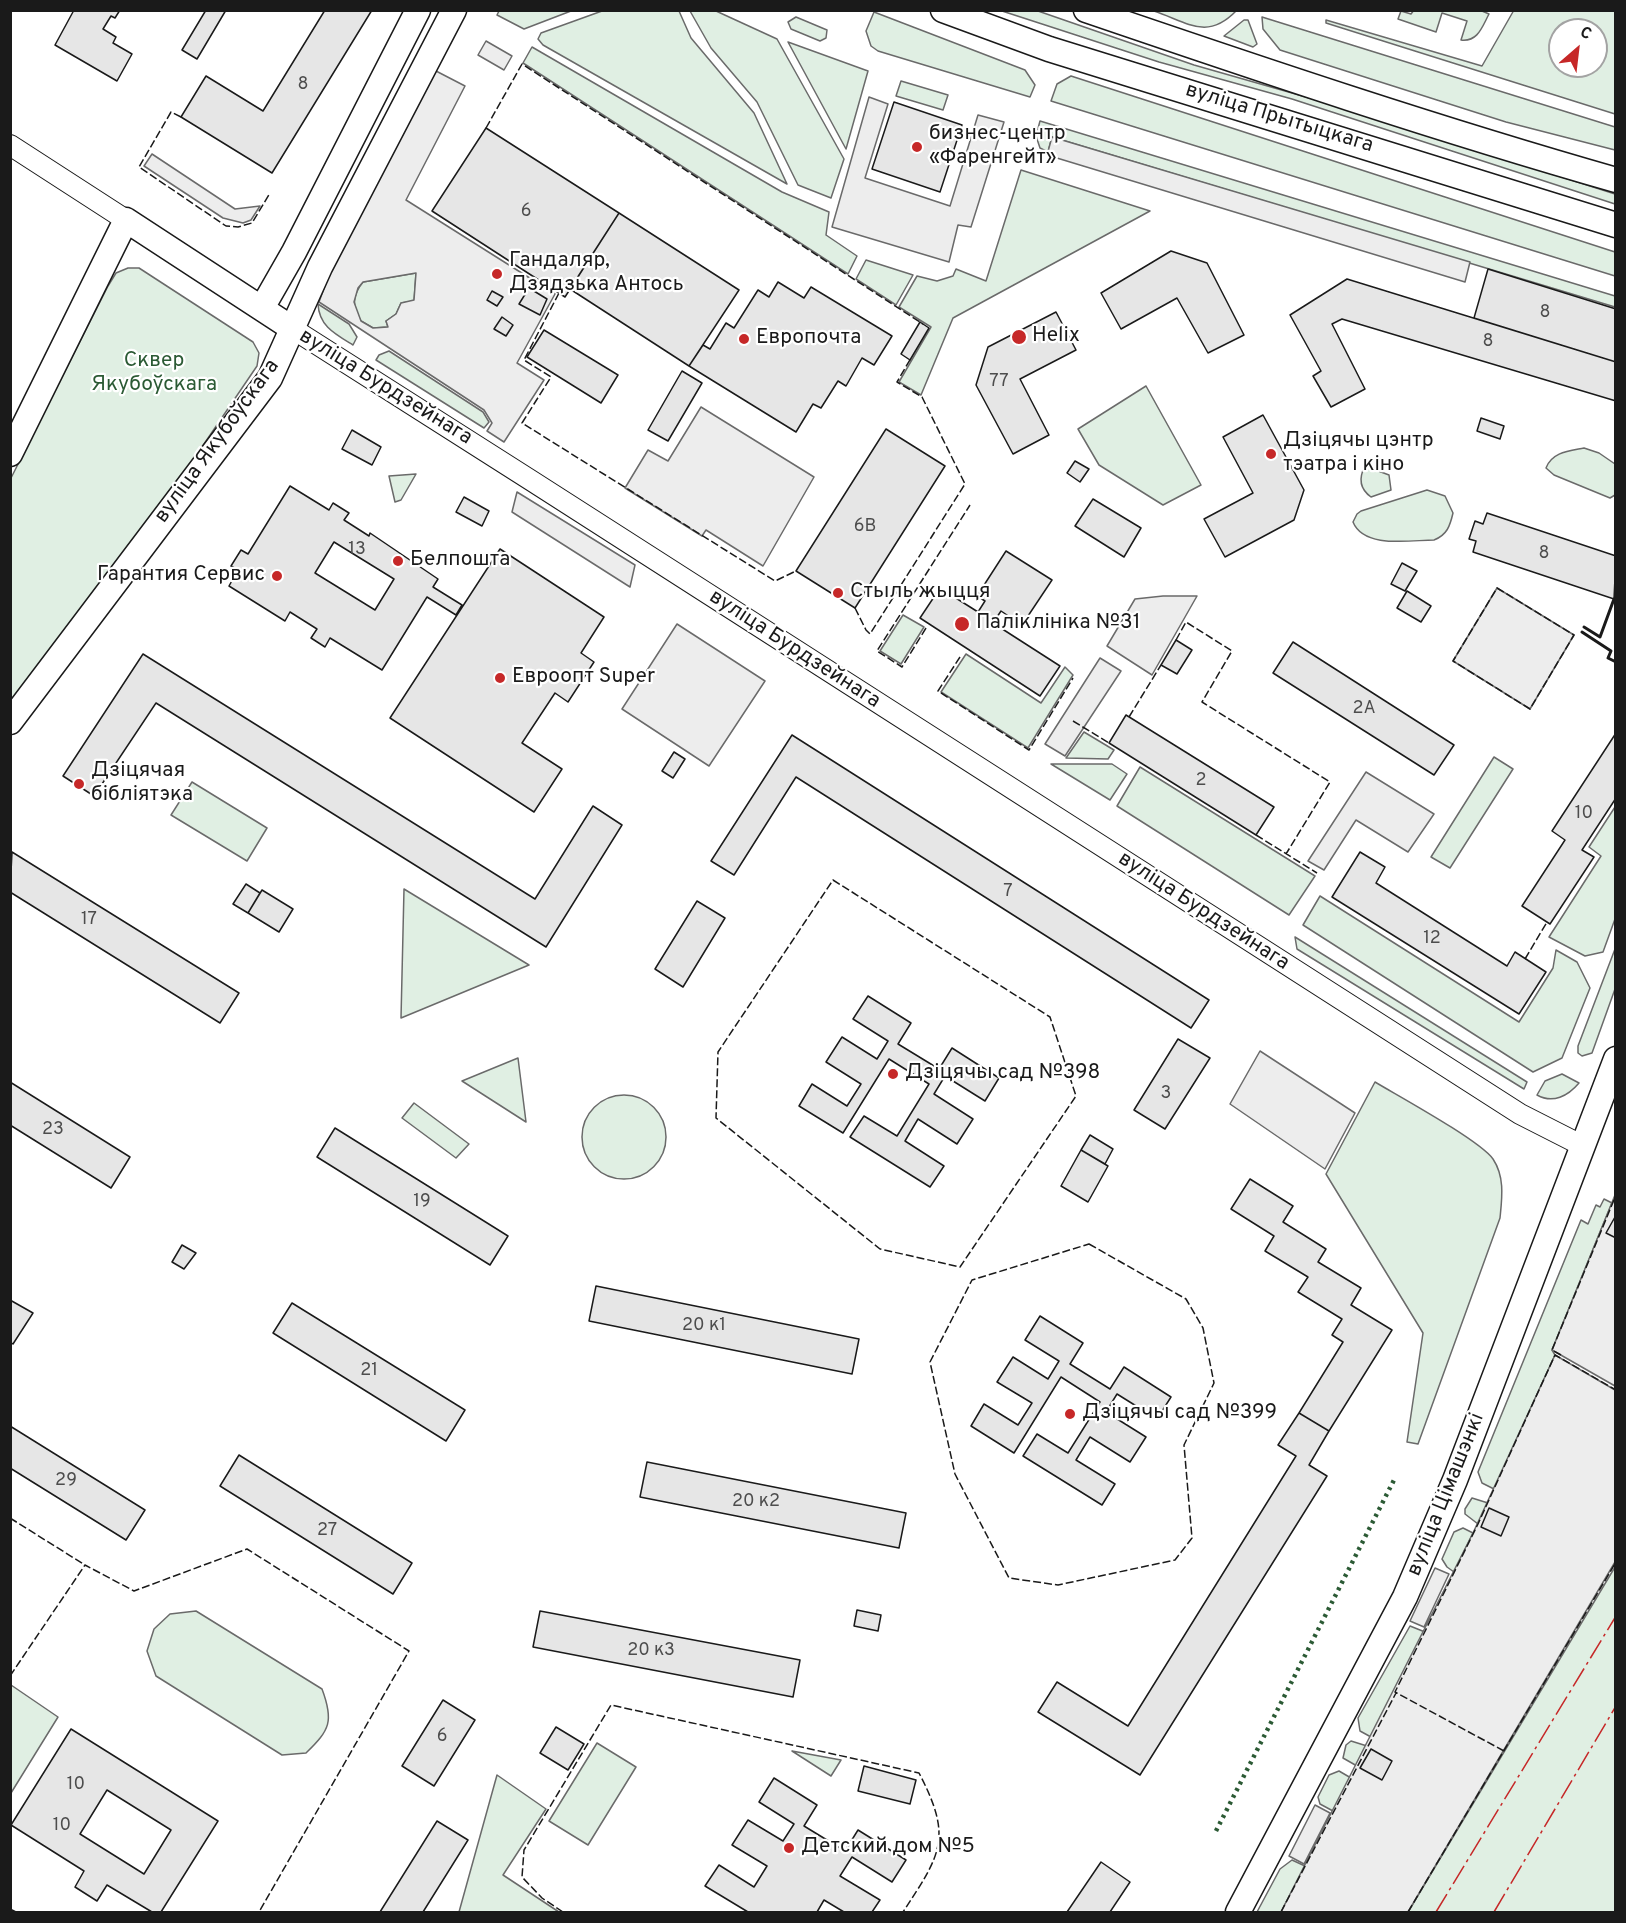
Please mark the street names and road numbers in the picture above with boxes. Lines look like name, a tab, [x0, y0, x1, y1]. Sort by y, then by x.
street label: вуліца Прытыцкага	[1182, 78, 1376, 160]
street label: вуліца Бурдзейнага	[294, 325, 476, 451]
street label: вуліца Якубоўскага	[150, 355, 286, 529]
street label: вуліца Бурдзейнага	[704, 585, 884, 715]
street label: вуліца Бурдзейнага	[1113, 847, 1293, 977]
street label: вуліца Цімашэнкі	[1403, 1410, 1491, 1580]

